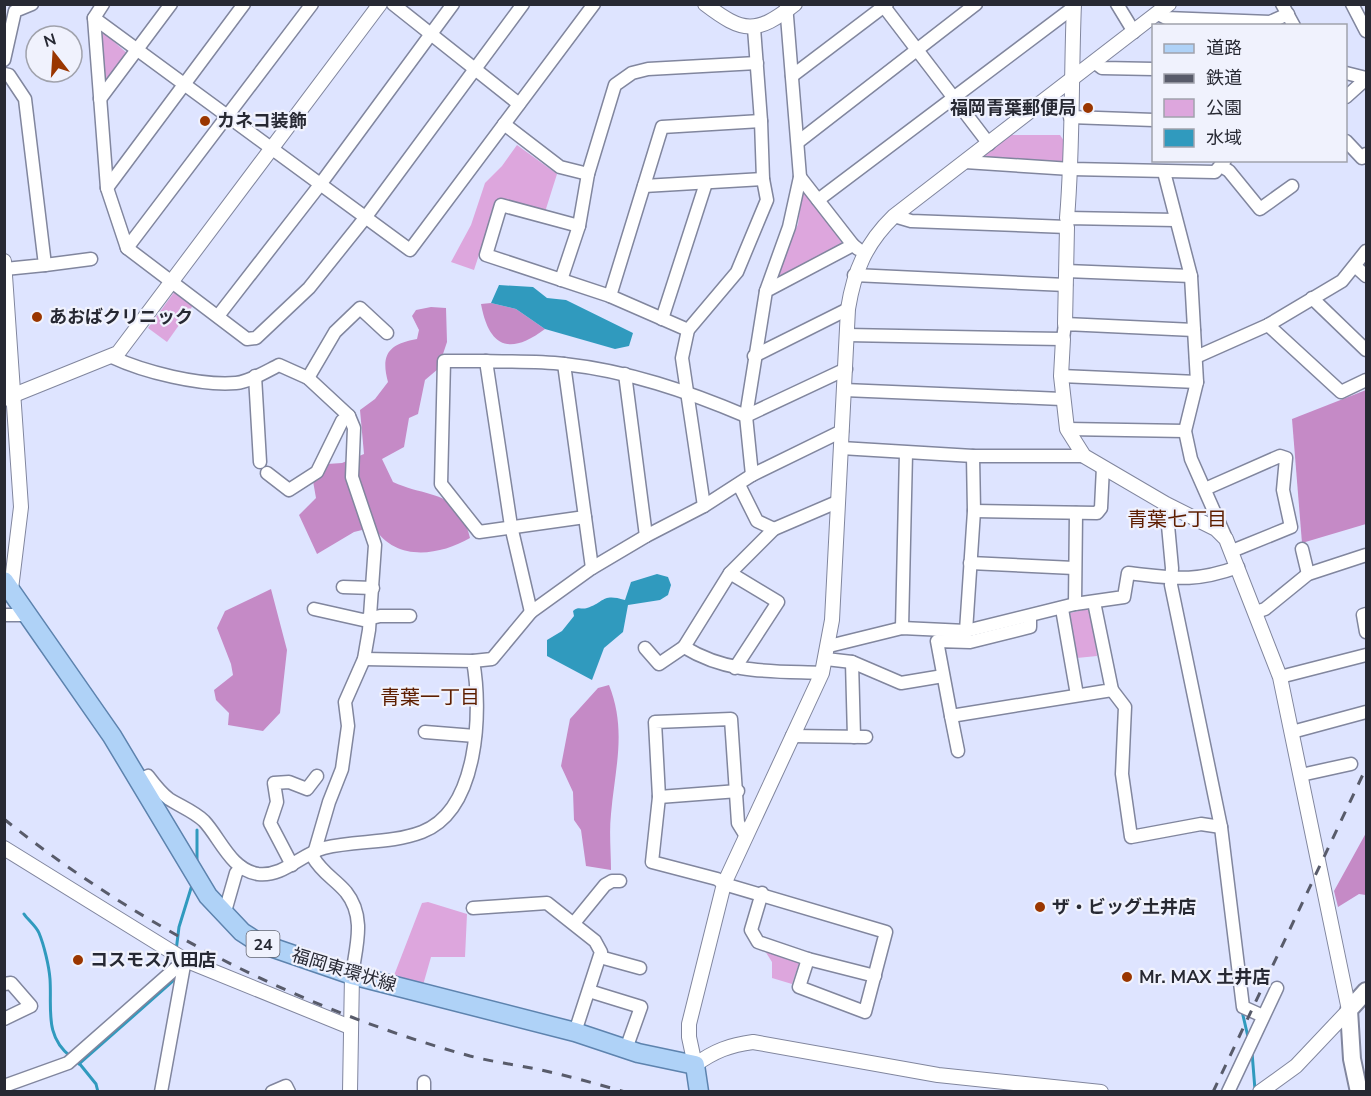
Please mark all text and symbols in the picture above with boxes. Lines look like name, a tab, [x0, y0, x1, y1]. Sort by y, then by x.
north arrow	[24, 24, 84, 84]
legend	[1152, 24, 1347, 162]
text: N	[41, 28, 59, 53]
text: 道路	[1206, 36, 1242, 60]
text: 鉄道	[1206, 66, 1242, 90]
place label: 福岡青葉郵便局	[950, 96, 1076, 120]
text: 公園	[1206, 96, 1242, 120]
marker: 福岡青葉郵便局	[1081, 101, 1095, 115]
place label: カネコ装飾	[217, 109, 307, 133]
marker: カネコ装飾	[198, 114, 212, 128]
text: 水域	[1206, 126, 1242, 150]
place label: あおばクリニック	[49, 305, 193, 329]
marker: あおばクリニック	[30, 310, 44, 324]
district label: 青葉七丁目	[1127, 506, 1227, 533]
district label: 青葉一丁目	[380, 684, 480, 711]
place label: ザ・ビッグ土井店	[1052, 895, 1196, 919]
marker: ザ・ビッグ土井店	[1033, 900, 1047, 914]
road number: 24	[246, 931, 280, 957]
street label: 福岡東環状線	[289, 943, 399, 997]
place label: コスモス八田店	[90, 948, 216, 972]
marker: コスモス八田店	[71, 953, 85, 967]
place label: Mr. MAX 土井店	[1139, 965, 1270, 989]
marker: Mr. MAX 土井店	[1120, 970, 1134, 984]

